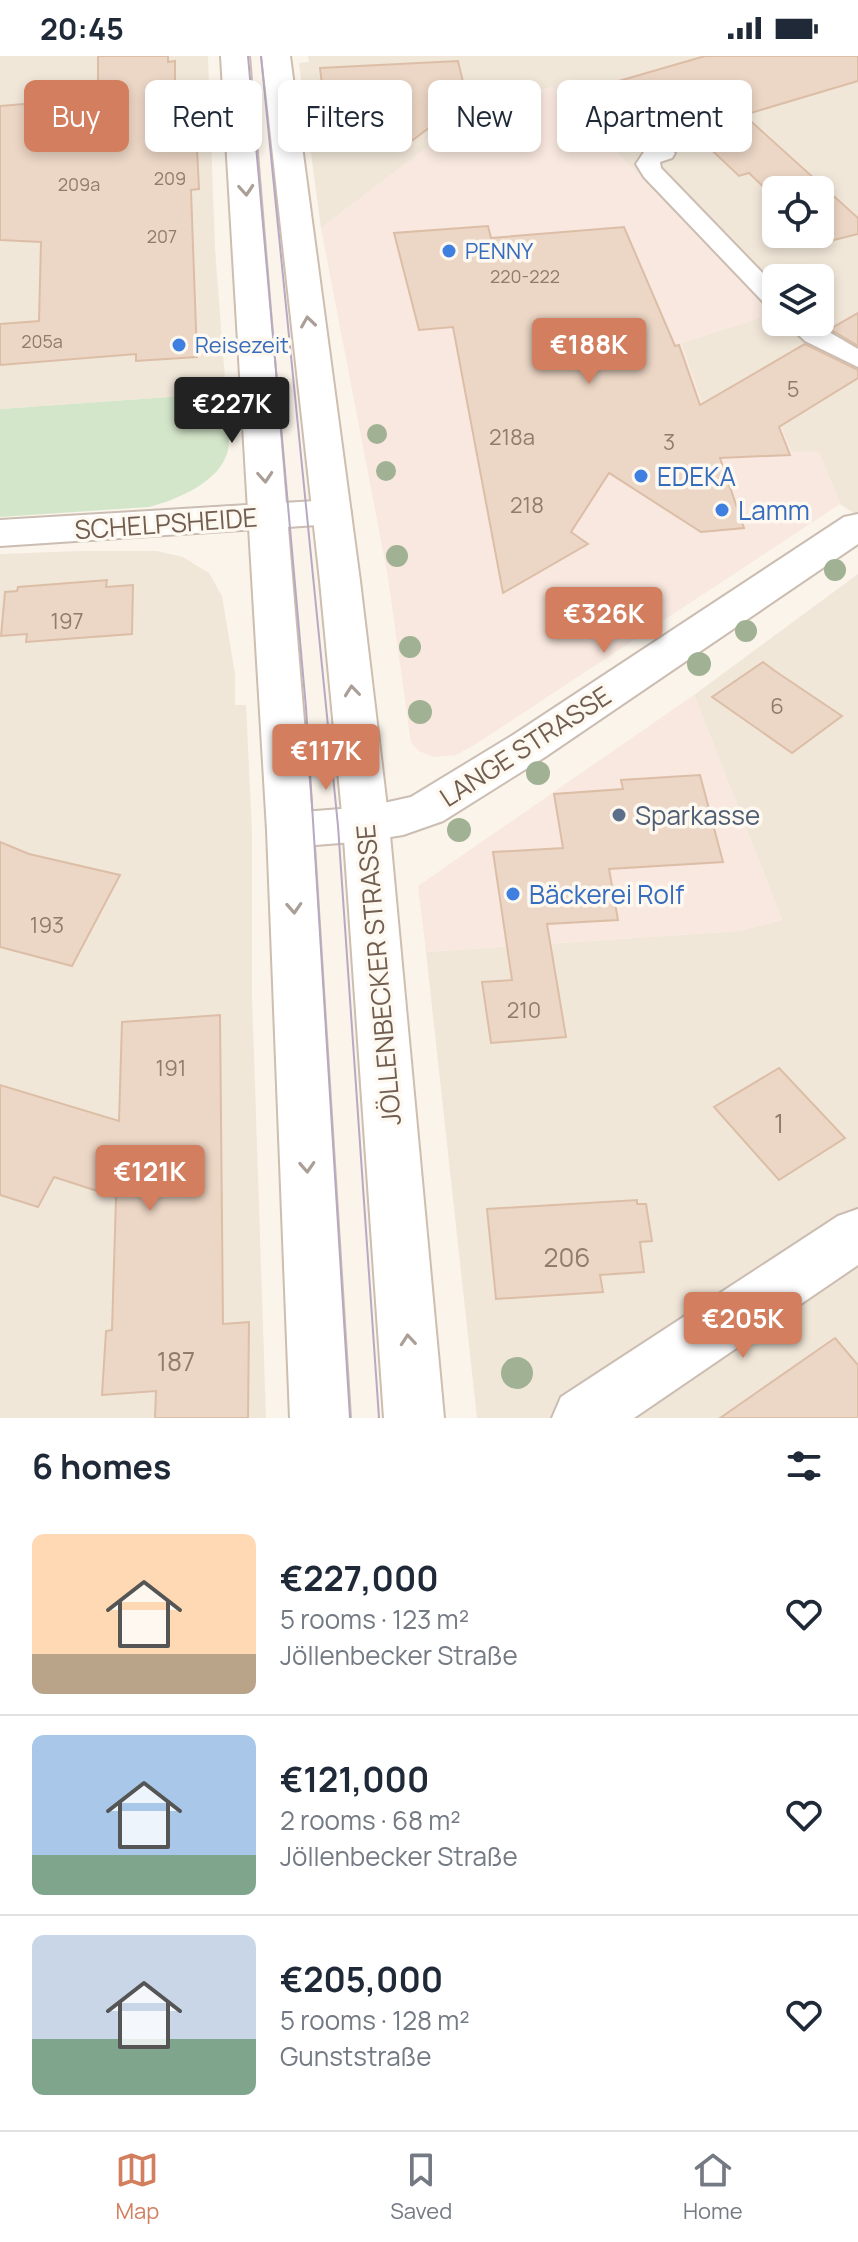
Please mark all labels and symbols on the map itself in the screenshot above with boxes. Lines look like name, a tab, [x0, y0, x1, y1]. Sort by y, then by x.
house number: 209	[154, 166, 186, 190]
house number: 209a	[58, 172, 100, 196]
one-way arrow	[237, 184, 254, 197]
house number: 207	[147, 224, 177, 248]
place label: PENNY	[465, 236, 534, 266]
marker: PENNY	[440, 242, 458, 260]
house number: 220-222	[490, 264, 560, 288]
one-way arrow	[300, 315, 317, 328]
pin: €188K	[533, 318, 645, 386]
house number: 205a	[21, 329, 63, 353]
place label: Reisezeit	[195, 330, 289, 360]
marker: Reisezeit	[170, 336, 188, 354]
house number: 5	[787, 374, 799, 404]
pin: €227K	[176, 377, 288, 445]
house number: 218a	[489, 422, 535, 452]
house number: 3	[663, 427, 675, 457]
place label: EDEKA	[657, 458, 736, 494]
marker: EDEKA	[632, 467, 650, 485]
one-way arrow	[256, 471, 273, 484]
house number: 218	[510, 490, 544, 520]
place label: Lamm	[738, 492, 810, 528]
street label: SCHELPSHEIDE	[73, 499, 259, 547]
marker: Lamm	[713, 501, 731, 519]
pin: €326K	[548, 587, 660, 655]
house number: 197	[51, 606, 83, 636]
street label: LANGE STRASSE	[433, 677, 617, 815]
one-way arrow	[343, 684, 360, 697]
house number: 6	[770, 691, 784, 721]
pin: €117K	[270, 724, 382, 792]
place label: Sparkasse	[635, 797, 760, 833]
marker: Sparkasse	[610, 806, 628, 824]
street label: JÖLLENBECKER STRASSE	[347, 823, 409, 1127]
place label: Bäckerei Rolf	[529, 876, 684, 912]
marker: Bäckerei Rolf	[504, 885, 522, 903]
one-way arrow	[285, 902, 302, 915]
house number: 193	[30, 910, 64, 940]
house number: 210	[507, 995, 541, 1025]
house number: 191	[156, 1053, 186, 1083]
house number: 1	[774, 1105, 784, 1141]
pin: €121K	[94, 1145, 206, 1213]
one-way arrow	[298, 1161, 315, 1174]
house number: 206	[544, 1239, 590, 1275]
pin: €205K	[687, 1292, 799, 1360]
one-way arrow	[400, 1333, 417, 1346]
house number: 187	[157, 1343, 195, 1379]

